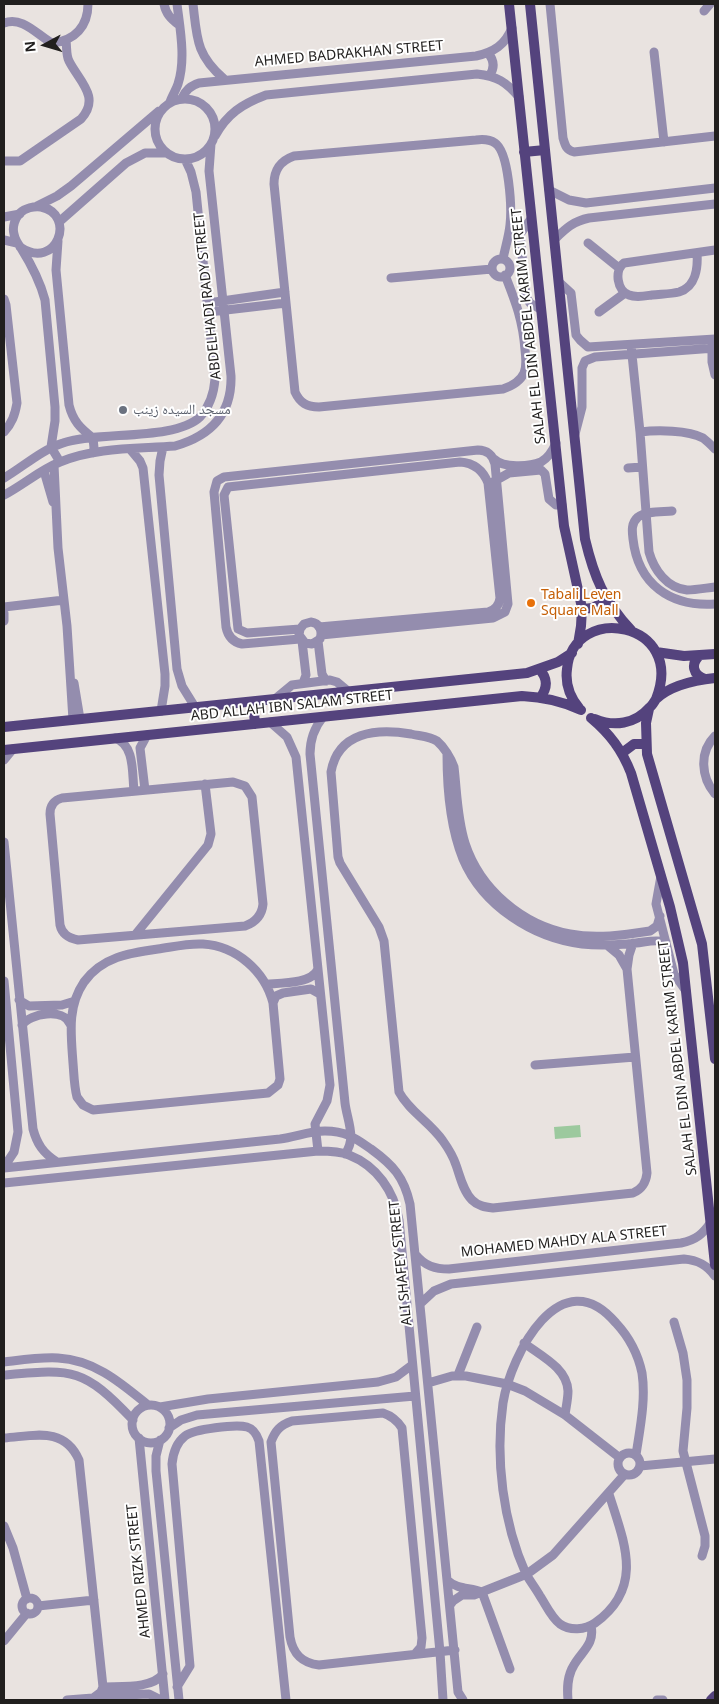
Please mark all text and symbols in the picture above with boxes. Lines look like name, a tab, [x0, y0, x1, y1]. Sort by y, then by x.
north arrow	[20, 20, 70, 70]
street label: AHMED BADRAKHAN STREET	[254, 37, 444, 71]
text: N	[20, 40, 40, 53]
street label: SALAH EL DIN ABDEL KARIM STREET	[508, 207, 550, 445]
street label: ABDELHADI RADY STREET	[191, 212, 225, 380]
place label: مسجد السيده زينب	[133, 402, 231, 418]
marker: مسجد السيده زينب	[117, 404, 129, 416]
place label: Tabali Leven Square Mall	[541, 587, 621, 620]
marker: Tabali Leven Square Mall	[525, 597, 537, 609]
street label: ABD ALLAH IBN SALAM STREET	[190, 687, 394, 725]
street label: SALAH EL DIN ABDEL KARIM STREET	[655, 939, 701, 1177]
street label: ALI SHAFEY STREET	[386, 1200, 416, 1326]
street label: MOHAMED MAHDY ALA STREET	[460, 1223, 668, 1261]
street label: AHMED RIZK STREET	[124, 1503, 154, 1639]

